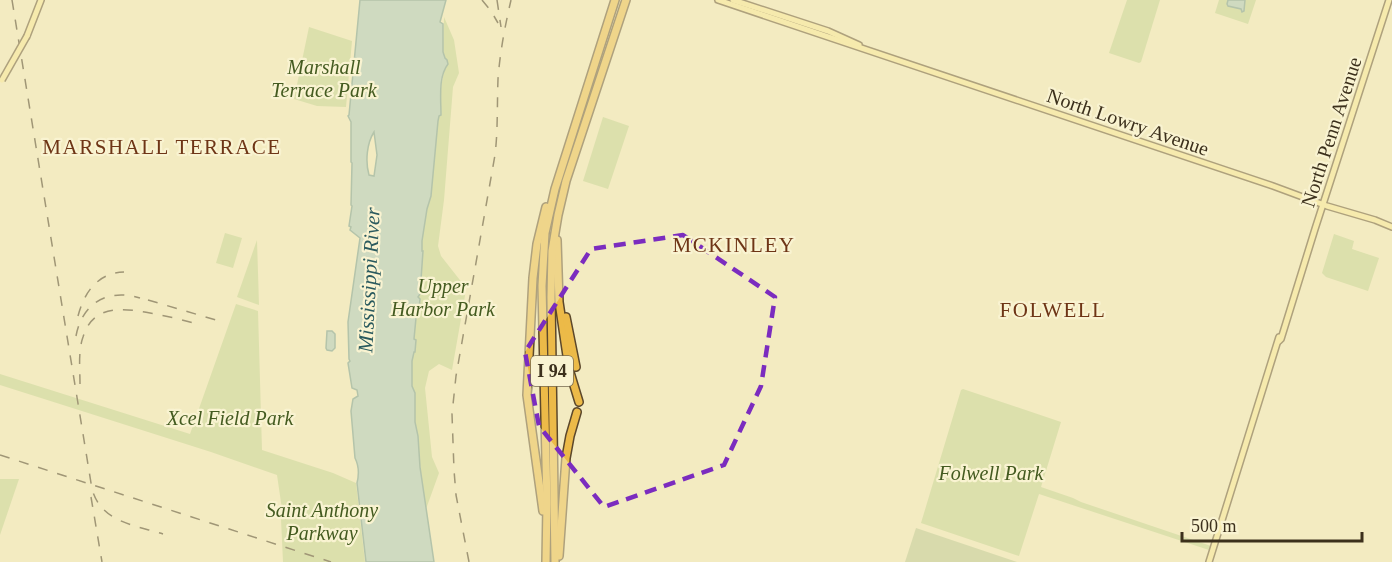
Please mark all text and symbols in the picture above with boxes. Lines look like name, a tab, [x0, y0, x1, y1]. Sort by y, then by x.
street label: North Penn Avenue	[1296, 54, 1366, 210]
park label: Marshall Terrace Park	[271, 56, 378, 101]
street label: North Lowry Avenue	[1044, 84, 1212, 161]
district label: MARSHALL TERRACE	[42, 135, 282, 159]
water label: Mississippi River	[353, 206, 385, 354]
district label: MCKINLEY	[673, 233, 795, 257]
park label: Upper Harbor Park	[390, 275, 496, 320]
district label: FOLWELL	[1000, 298, 1106, 322]
road number: I 94	[531, 356, 573, 386]
park label: Xcel Field Park	[166, 407, 294, 429]
park label: Folwell Park	[938, 462, 1045, 484]
park label: Saint Anthony Parkway	[266, 499, 378, 545]
scale bar	[1182, 505, 1362, 543]
text: 500 m	[1191, 516, 1237, 536]

